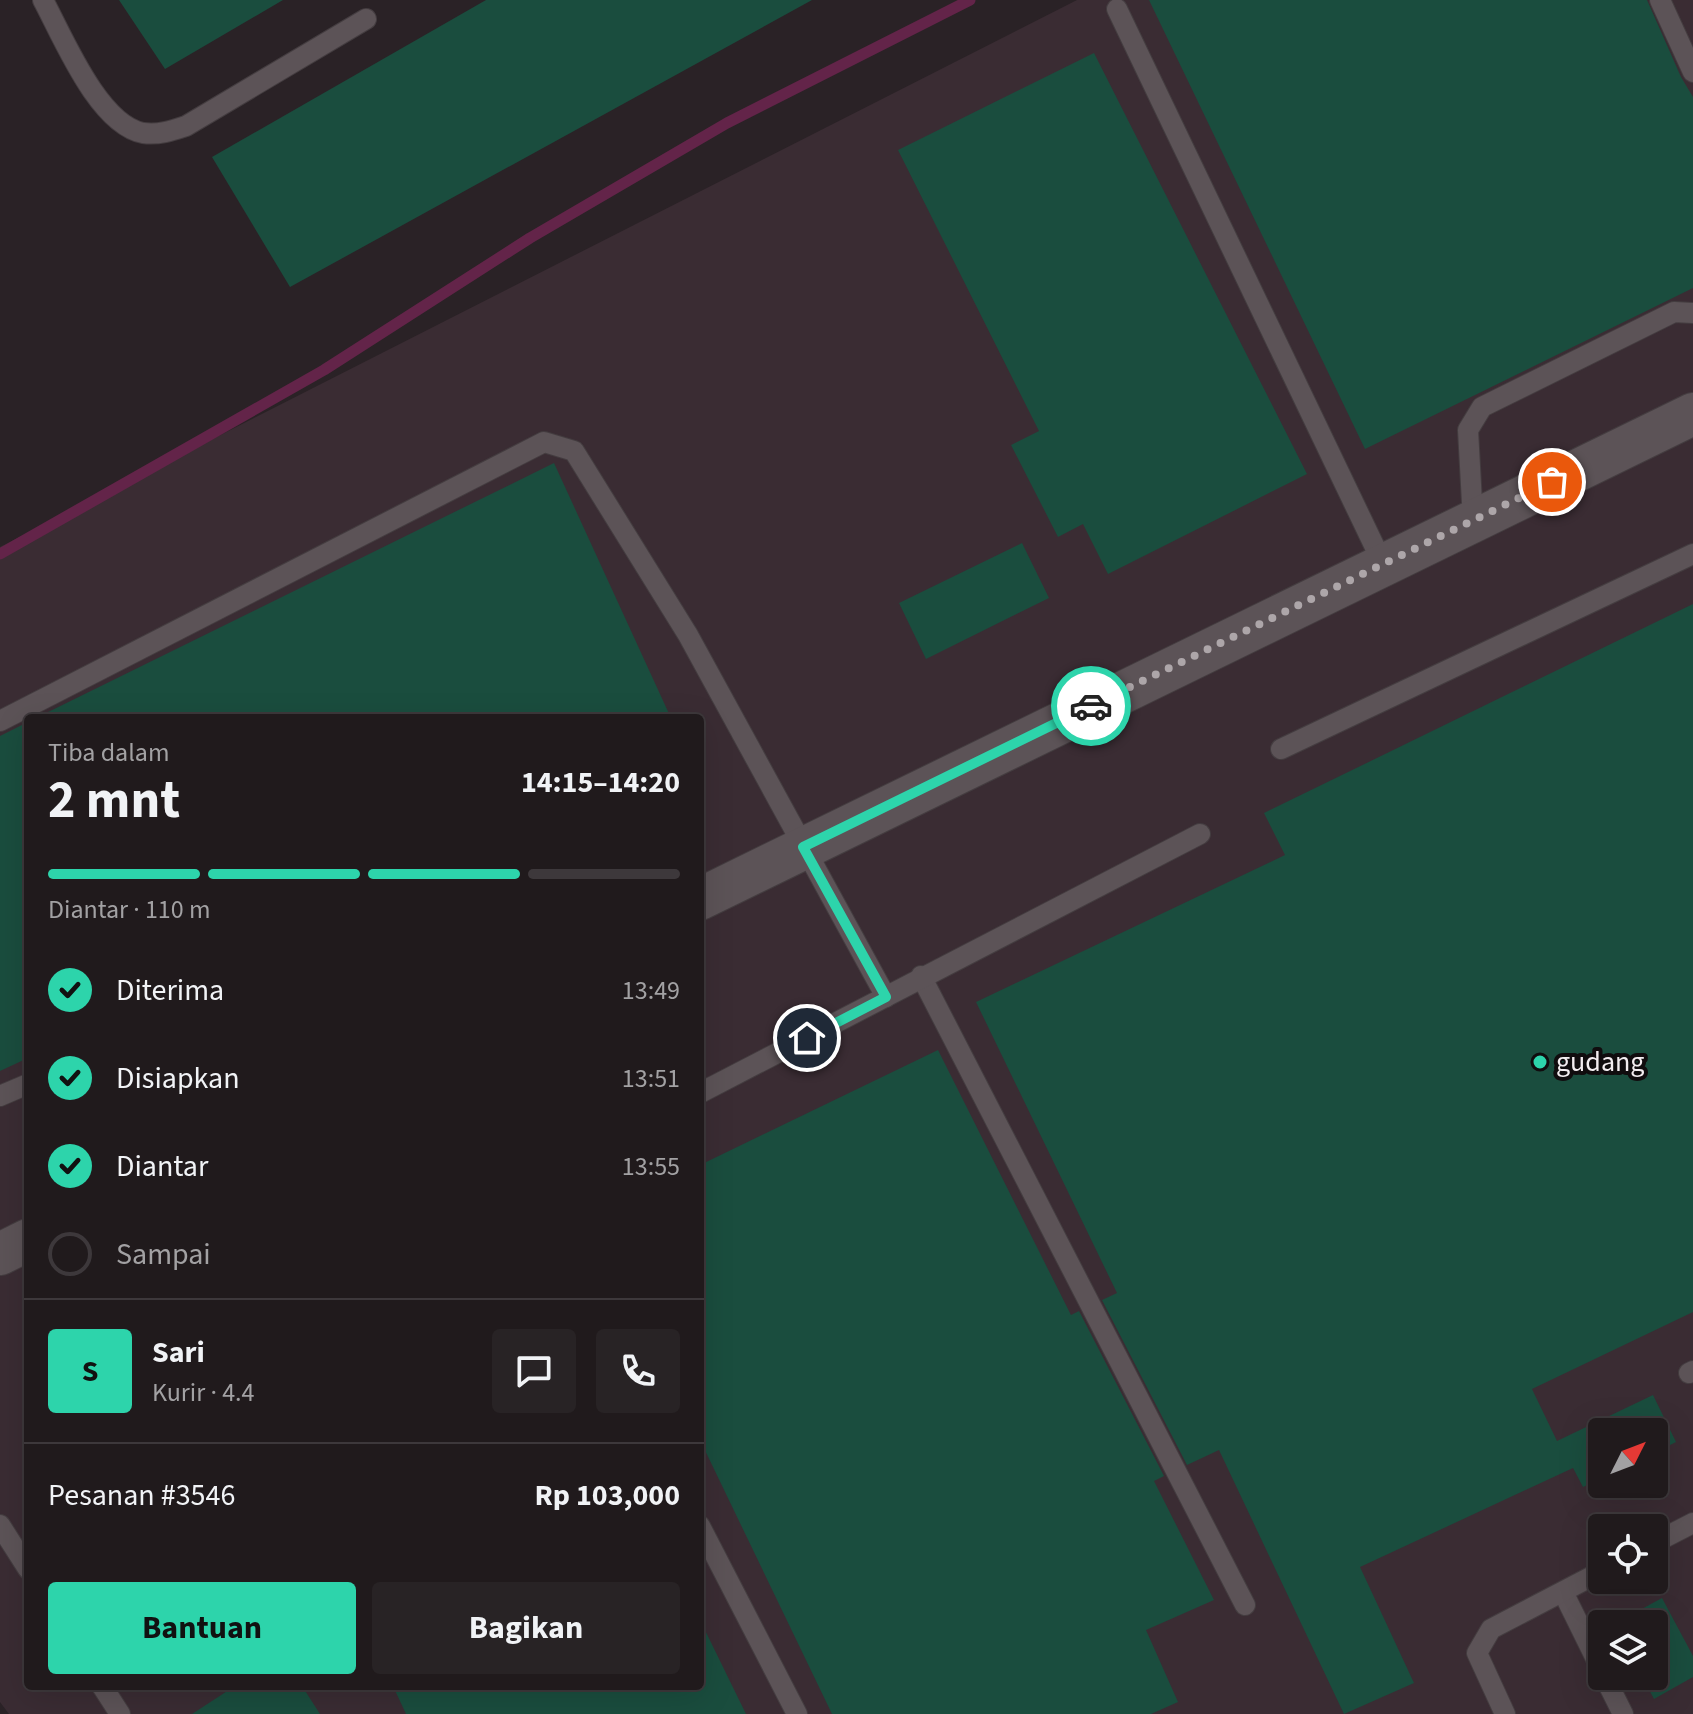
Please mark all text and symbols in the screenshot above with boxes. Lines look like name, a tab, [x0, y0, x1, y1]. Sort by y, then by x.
pin	[1518, 448, 1586, 516]
icon: bag	[1530, 460, 1574, 504]
courier	[1051, 666, 1131, 746]
icon: car	[1069, 684, 1113, 728]
text: Tiba dalam	[48, 734, 169, 771]
text: 14:15–14:20	[521, 761, 680, 804]
text: 2 mnt	[48, 764, 180, 838]
text: Diantar · 110 m	[48, 891, 210, 928]
icon: check	[48, 968, 92, 1012]
text: Diterima	[116, 969, 224, 1012]
text: 13:49	[622, 972, 680, 1009]
pin	[773, 1004, 841, 1072]
icon: home	[785, 1016, 829, 1060]
place label: gudang	[1556, 1042, 1644, 1082]
marker: gudang	[1531, 1053, 1549, 1071]
icon: check	[48, 1056, 92, 1100]
text: Disiapkan	[116, 1057, 240, 1100]
text: 13:51	[622, 1060, 680, 1097]
icon: check	[48, 1144, 92, 1188]
text: Diantar	[116, 1145, 208, 1188]
text: 13:55	[622, 1148, 680, 1185]
text: Sampai	[116, 1233, 211, 1276]
button: chat	[492, 1329, 576, 1413]
button: phone	[596, 1329, 680, 1413]
text: Sari	[152, 1331, 205, 1374]
text: S	[82, 1350, 98, 1393]
text: Kurir · 4.4	[152, 1374, 254, 1411]
north arrow	[1588, 1418, 1668, 1498]
map controls	[1588, 1418, 1668, 1690]
text: Pesanan #3546	[48, 1474, 235, 1517]
text: Rp 103,000	[534, 1474, 680, 1517]
button: locate	[1588, 1514, 1668, 1594]
button: Bantuan	[48, 1582, 356, 1674]
button: Bagikan	[372, 1582, 680, 1674]
button: layers	[1588, 1610, 1668, 1690]

